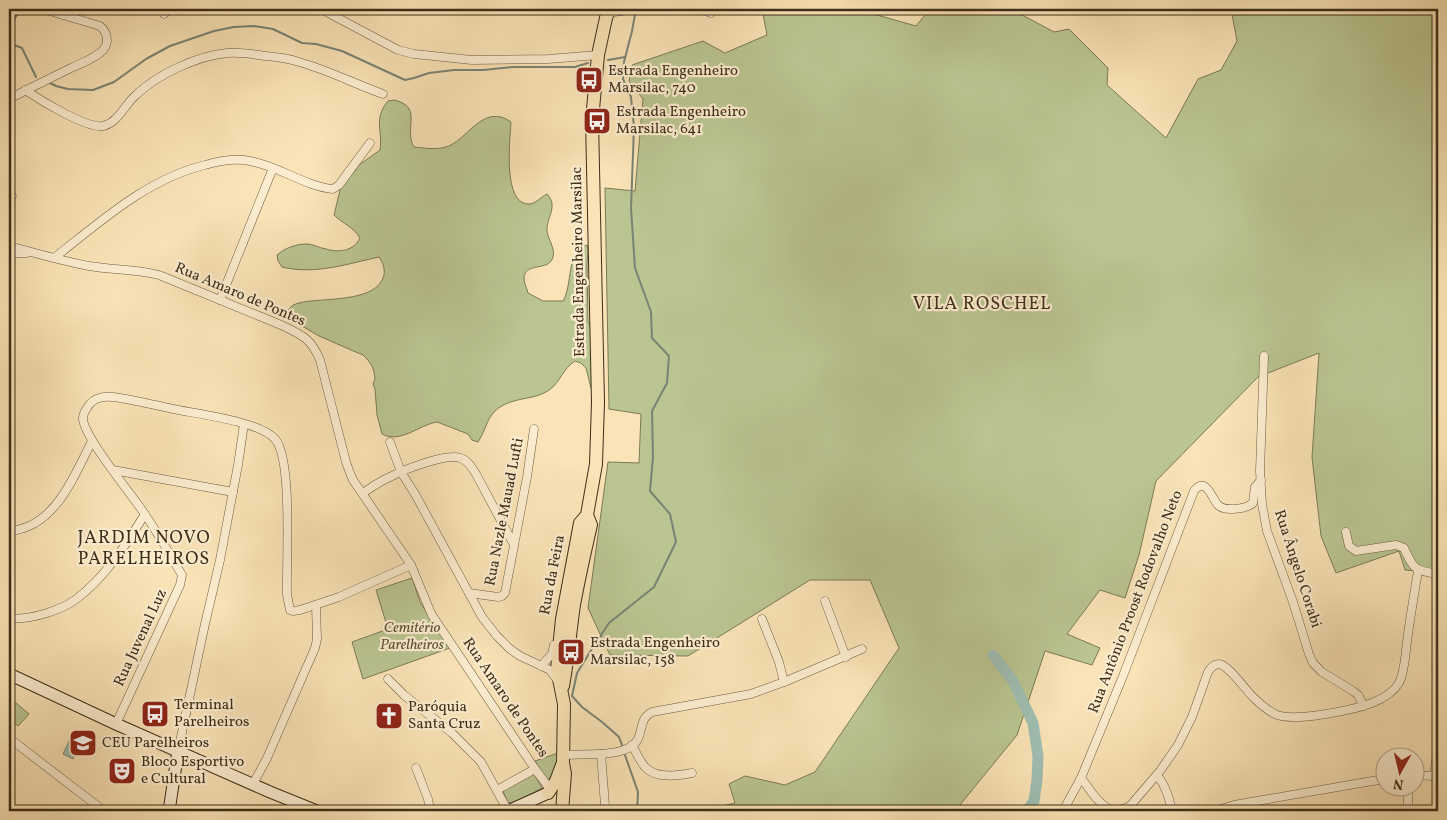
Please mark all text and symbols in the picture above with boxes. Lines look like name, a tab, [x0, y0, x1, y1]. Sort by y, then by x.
place label: Estrada Engenheiro Marsilac, 740	[608, 61, 738, 99]
bus stop icon: Estrada Engenheiro Marsilac, 740	[574, 65, 604, 95]
place label: Estrada Engenheiro Marsilac, 641	[616, 102, 746, 140]
bus stop icon: Estrada Engenheiro Marsilac, 641	[582, 106, 612, 136]
street label: Estrada Engenheiro Marsilac	[567, 166, 591, 357]
street label: Rua Amaro de Pontes	[171, 258, 309, 332]
district label: VILA ROSCHEL	[913, 292, 1051, 317]
street label: Rua Nazle Mauad Lufti	[480, 436, 530, 588]
street label: Rua Antônio Proost Rodovalho Neto	[1084, 487, 1188, 717]
street label: Rua Ângelo Corabi	[1268, 507, 1326, 631]
district label: JARDIM NOVO PARELHEIROS	[77, 526, 211, 572]
street label: Rua da Feira	[535, 533, 571, 617]
street label: Rua Juvenal Luz	[109, 586, 173, 690]
park label: Cemitério Parelheiros	[380, 618, 445, 656]
place label: Estrada Engenheiro Marsilac, 158	[590, 633, 720, 671]
street label: Rua Amaro de Pontes	[457, 634, 553, 762]
bus stop icon: Estrada Engenheiro Marsilac, 158	[556, 637, 586, 667]
place label: Terminal Parelheiros	[174, 695, 249, 733]
place label: Paróquia Santa Cruz	[408, 697, 481, 735]
bus stop icon: Terminal Parelheiros	[140, 699, 170, 729]
church icon: Paróquia Santa Cruz	[374, 701, 404, 731]
school or university icon: CEU Parelheiros	[68, 728, 98, 758]
place label: CEU Parelheiros	[102, 733, 209, 754]
north arrow	[1374, 748, 1424, 798]
place label: Bloco Esportivo e Cultural	[141, 752, 244, 790]
theatre icon: Bloco Esportivo e Cultural	[107, 756, 137, 786]
text: N	[1392, 773, 1405, 794]

